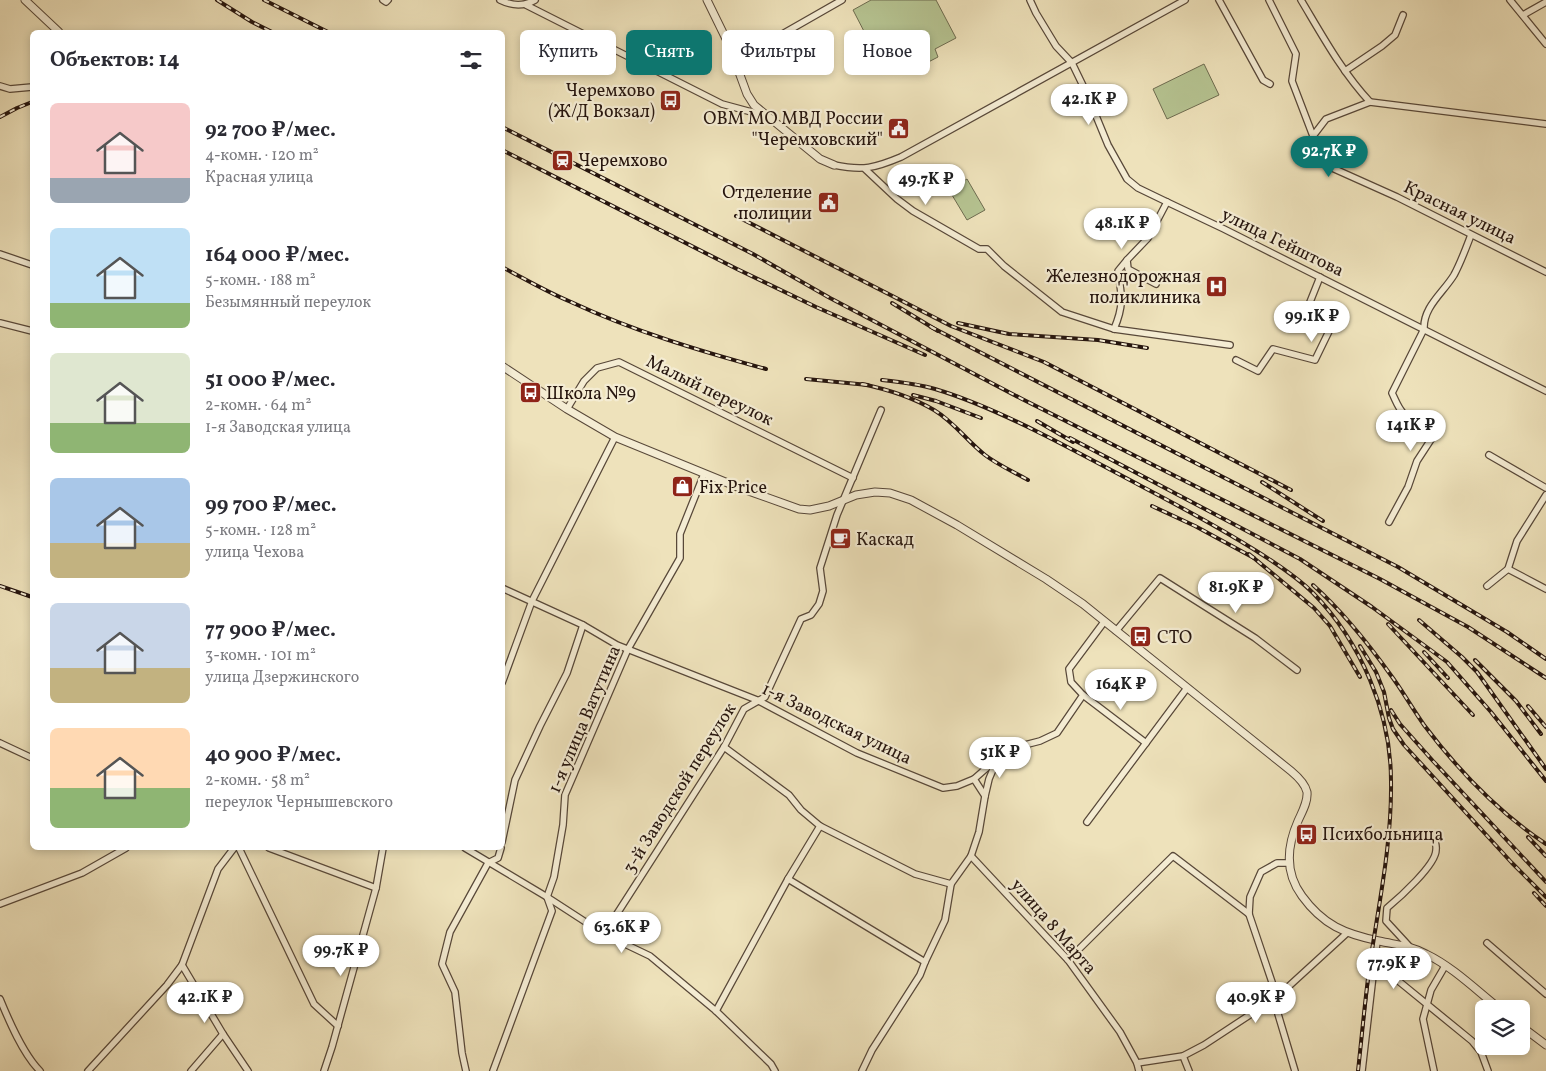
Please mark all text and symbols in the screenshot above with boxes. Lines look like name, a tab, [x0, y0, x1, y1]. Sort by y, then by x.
chip: Купить	[520, 30, 616, 75]
chip: Снять	[626, 30, 712, 75]
chip: Фильтры	[722, 30, 834, 75]
chip: Новое	[844, 30, 930, 75]
text: Объектов: 14	[50, 46, 180, 75]
icon: filters	[457, 46, 485, 74]
place label: Черемхово (Ж/Д Вокзал)	[548, 79, 655, 125]
pin: 42.1K ₽	[1043, 84, 1135, 126]
bus stop icon: Черемхово (Ж/Д Вокзал)	[659, 88, 683, 112]
text: 42.1K ₽	[1062, 89, 1116, 111]
place label: ОВМ МО МВД России "Черемховский"	[703, 107, 883, 153]
text: 92 700 ₽/мес.	[205, 116, 336, 145]
public building icon: ОВМ МО МВД России "Черемховский"	[887, 116, 911, 140]
icon: home	[90, 123, 150, 183]
pin: 92.7K ₽	[1283, 136, 1375, 178]
text: 92.7K ₽	[1302, 141, 1356, 163]
text: 4-комн. · 120 m²	[205, 145, 319, 167]
station icon: Черемхово	[550, 148, 574, 172]
place label: Черемхово	[578, 149, 668, 174]
pin: 49.7K ₽	[880, 164, 972, 206]
text: Красная улица	[205, 167, 313, 189]
text: 49.7K ₽	[898, 169, 954, 191]
street label: Красная улица	[1399, 175, 1520, 251]
place label: Отделение полиции	[722, 181, 812, 227]
public building icon: Отделение полиции	[816, 190, 840, 214]
street label: улица Гейштова	[1217, 203, 1348, 284]
pin: 48.1K ₽	[1076, 208, 1168, 250]
text: 48.1K ₽	[1095, 213, 1149, 235]
text: 164 000 ₽/мес.	[205, 241, 350, 270]
icon: home	[90, 248, 150, 308]
place label: Железнодорожная поликлиника	[1046, 265, 1201, 311]
text: 5-комн. · 188 m²	[205, 270, 316, 292]
hospital icon: Железнодорожная поликлиника	[1205, 274, 1229, 298]
text: Безымянный переулок	[205, 292, 371, 314]
pin: 99.1K ₽	[1266, 300, 1358, 343]
text: 99.1K ₽	[1285, 306, 1339, 328]
street label: Малый переулок	[642, 350, 778, 433]
text: 51 000 ₽/мес.	[205, 366, 336, 395]
icon: home	[90, 373, 150, 433]
bus stop icon: Школа №9	[518, 381, 542, 405]
place label: Школа №9	[546, 382, 636, 407]
text: 2-комн. · 64 m²	[205, 395, 311, 417]
pin: 141K ₽	[1370, 410, 1452, 452]
text: 141K ₽	[1387, 415, 1435, 437]
text: 1-я Заводская улица	[205, 417, 351, 439]
shop icon: Fix Price	[671, 475, 695, 499]
place label: Fix Price	[699, 476, 767, 501]
text: 99 700 ₽/мес.	[205, 491, 337, 520]
icon: home	[90, 498, 150, 558]
text: 5-комн. · 128 m²	[205, 520, 316, 542]
cafe icon: Каскад	[828, 527, 852, 551]
place label: Каскад	[856, 528, 914, 553]
text: улица Чехова	[205, 542, 304, 564]
pin: 81.9K ₽	[1190, 572, 1282, 614]
text: 81.9K ₽	[1209, 577, 1263, 599]
text: 77 900 ₽/мес.	[205, 616, 336, 645]
icon: home	[90, 623, 150, 683]
bus stop icon: СТО	[1129, 625, 1153, 649]
place label: СТО	[1157, 626, 1192, 651]
street label: 1-я улица Ватутина	[543, 642, 628, 797]
text: 3-комн. · 101 m²	[205, 645, 316, 667]
text: улица Дзержинского	[205, 667, 359, 689]
pin: 164K ₽	[1080, 668, 1162, 711]
text: 164K ₽	[1096, 674, 1146, 696]
street label: 1-я Заводская улица	[757, 677, 916, 772]
street label: 3-й Заводской переулок	[618, 698, 743, 879]
pin: 51K ₽	[965, 736, 1035, 779]
text: 40 900 ₽/мес.	[205, 741, 341, 770]
text: 51K ₽	[980, 742, 1020, 764]
icon: home	[90, 748, 150, 808]
text: 2-комн. · 58 m²	[205, 770, 310, 792]
text: переулок Чернышевского	[205, 792, 393, 814]
bus stop icon: Психбольница	[1294, 822, 1318, 846]
place label: Психбольница	[1322, 823, 1443, 848]
street label: улица 8 Марта	[1004, 874, 1102, 980]
pin: 63.6K ₽	[576, 912, 668, 954]
text: 63.6K ₽	[594, 917, 650, 939]
pin: 99.7K ₽	[295, 934, 387, 977]
text: 99.7K ₽	[313, 940, 369, 962]
pin: 77.9K ₽	[1348, 948, 1440, 990]
text: 77.9K ₽	[1368, 953, 1420, 975]
pin: 42.1K ₽	[159, 982, 251, 1024]
pin: 40.9K ₽	[1210, 982, 1302, 1024]
text: 42.1K ₽	[178, 987, 232, 1009]
text: 40.9K ₽	[1227, 987, 1285, 1009]
map controls	[1475, 1000, 1530, 1055]
button: layers	[1475, 1000, 1530, 1055]

